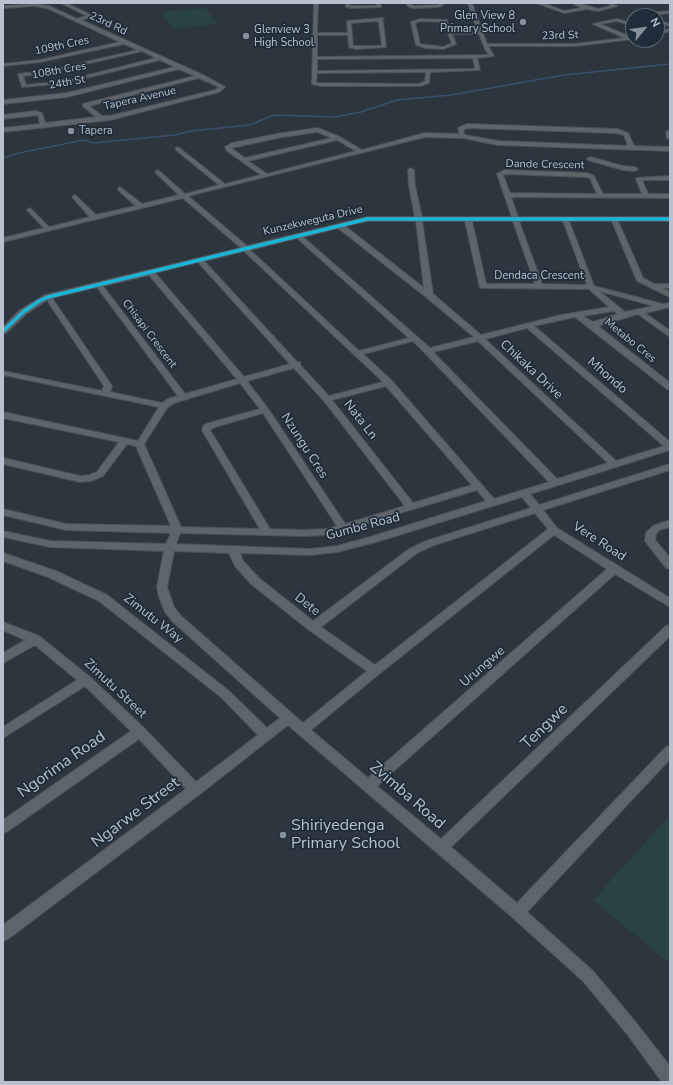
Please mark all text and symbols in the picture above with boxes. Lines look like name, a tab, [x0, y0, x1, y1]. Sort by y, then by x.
north arrow	[625, 8, 665, 48]
place label: Glen View 8 Primary School	[440, 9, 515, 35]
street label: 23rd Rd	[87, 10, 129, 38]
text: N	[646, 15, 664, 30]
marker: Glen View 8 Primary School	[518, 17, 528, 27]
place label: Glenview 3 High School	[254, 23, 314, 49]
street label: 23rd St	[541, 29, 579, 43]
marker: Glenview 3 High School	[241, 31, 251, 41]
street label: 109th Cres	[34, 34, 90, 58]
street label: 108th Cres	[31, 60, 87, 82]
street label: 24th St	[48, 73, 86, 93]
street label: Tapera Avenue	[103, 84, 177, 114]
place label: Tapera	[79, 124, 113, 138]
marker: Tapera	[66, 126, 76, 136]
street label: Dande Crescent	[506, 158, 584, 172]
street label: Kunzekweguta Drive	[262, 203, 364, 239]
street label: Dendaca Crescent	[494, 269, 584, 283]
street label: Chisapi Crescent	[119, 297, 179, 371]
street label: Metabo Cres	[601, 316, 659, 366]
street label: Chikaka Drive	[496, 337, 566, 403]
street label: Mhondo	[584, 354, 630, 398]
street label: Nata Ln	[340, 397, 380, 443]
street label: Nzungu Cres	[277, 410, 331, 482]
street label: Gumbe Road	[324, 510, 402, 544]
street label: Vere Road	[570, 519, 628, 565]
street label: Dete	[291, 590, 323, 620]
street label: Zimutu Way	[120, 591, 186, 647]
street label: Urungwe	[457, 643, 509, 691]
street label: Zimutu Street	[81, 656, 149, 722]
street label: Tengwe	[518, 700, 572, 754]
street label: Ngorima Road	[14, 728, 110, 802]
street label: Zvimba Road	[365, 758, 449, 834]
street label: Ngarwe Street	[88, 774, 184, 852]
place label: Shiriyedenga Primary School	[291, 816, 400, 854]
marker: Shiriyedenga Primary School	[278, 830, 288, 840]

